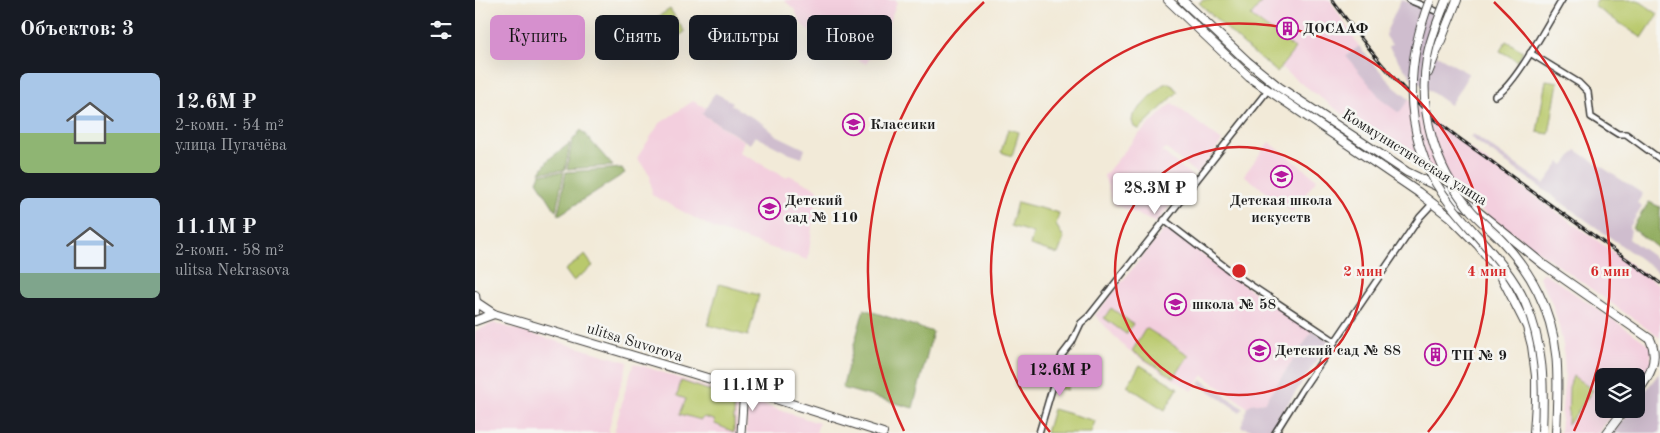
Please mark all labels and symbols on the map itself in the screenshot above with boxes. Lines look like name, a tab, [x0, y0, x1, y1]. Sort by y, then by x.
building icon: ДОСААФ	[1275, 16, 1299, 40]
place label: ДОСААФ	[1303, 22, 1368, 37]
street label: Коммунистическая улица	[1339, 107, 1490, 209]
school or university icon: Классики	[842, 112, 866, 136]
place label: Классики	[870, 118, 936, 133]
school or university icon: Детская школа искусств	[1269, 165, 1293, 189]
pin: 28.3M ₽	[1109, 172, 1201, 215]
place label: Детский сад № 110	[785, 194, 858, 226]
place label: Детская школа искусств	[1230, 194, 1333, 226]
school or university icon: Детский сад № 110	[757, 197, 781, 221]
centre of rings	[1230, 262, 1248, 280]
text: 2 мин	[1343, 265, 1383, 280]
text: 4 мин	[1467, 265, 1507, 280]
text: 6 мин	[1590, 265, 1630, 280]
school or university icon: школа № 58	[1164, 292, 1188, 316]
place label: школа № 58	[1192, 298, 1277, 313]
street label: ulitsa Suvorova	[585, 322, 685, 365]
school or university icon: Детский сад № 88	[1247, 338, 1271, 362]
building icon: ТП № 9	[1423, 343, 1447, 367]
place label: Детский сад № 88	[1275, 344, 1401, 359]
place label: ТП № 9	[1451, 349, 1507, 364]
pin: 12.6M ₽	[1014, 354, 1106, 397]
pin: 11.1M ₽	[707, 370, 799, 412]

